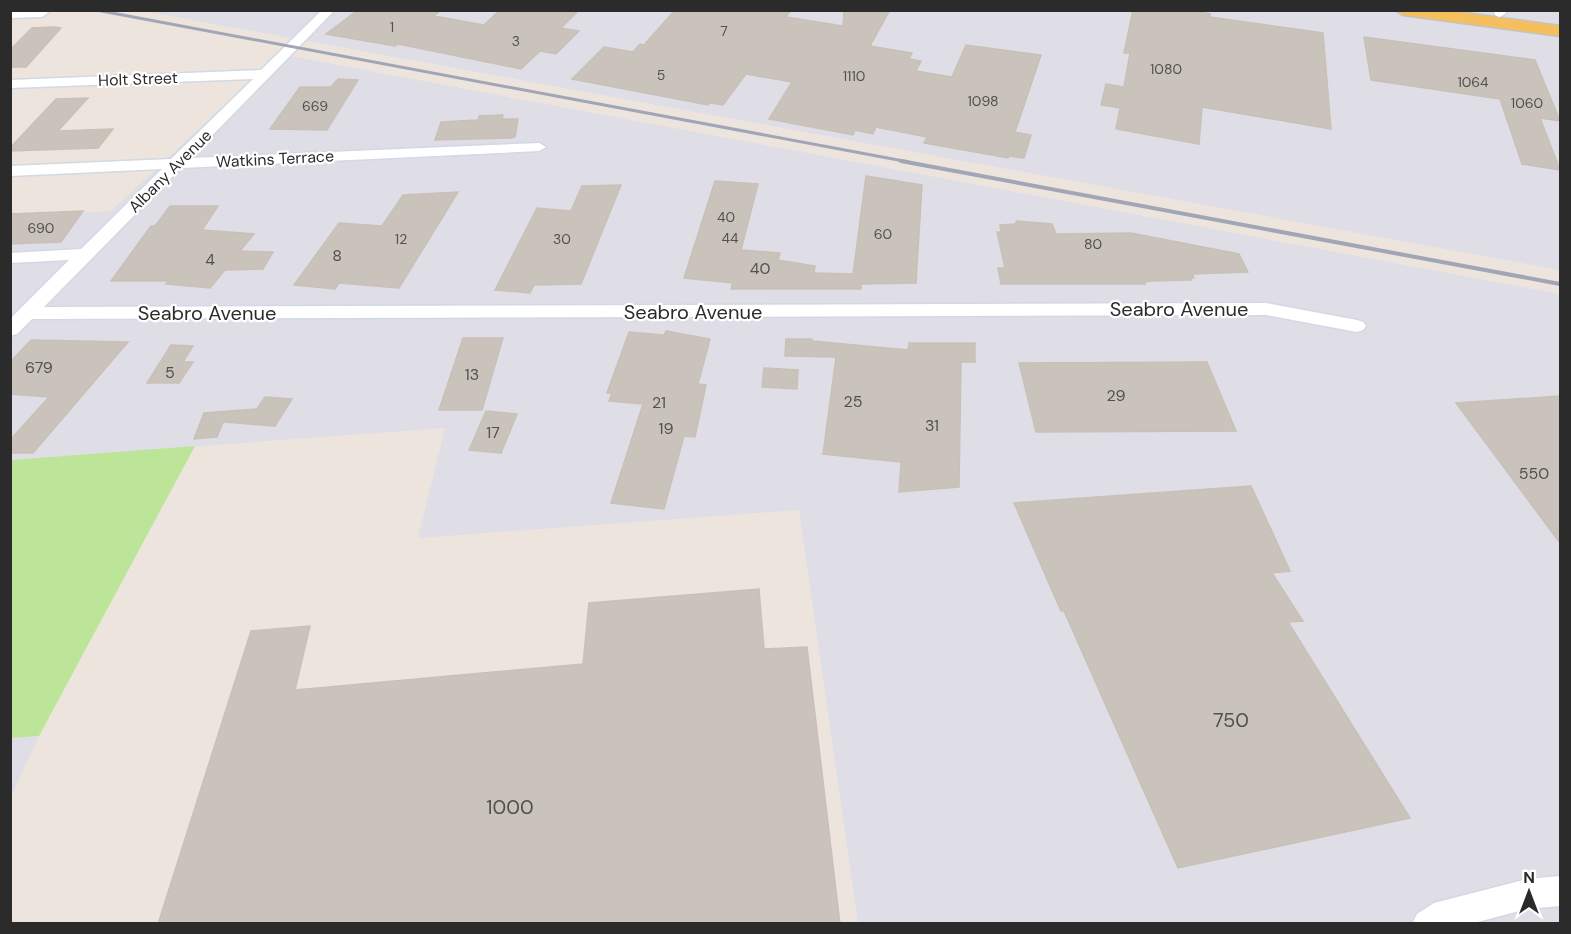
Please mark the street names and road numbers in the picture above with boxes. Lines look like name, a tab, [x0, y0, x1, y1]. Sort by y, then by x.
street label: Holt Street	[98, 67, 178, 91]
street label: Albany Avenue	[124, 125, 216, 217]
street label: Watkins Terrace	[215, 145, 335, 173]
street label: Seabro Avenue	[1110, 296, 1248, 322]
street label: Seabro Avenue	[624, 299, 762, 325]
street label: Seabro Avenue	[138, 300, 276, 326]

